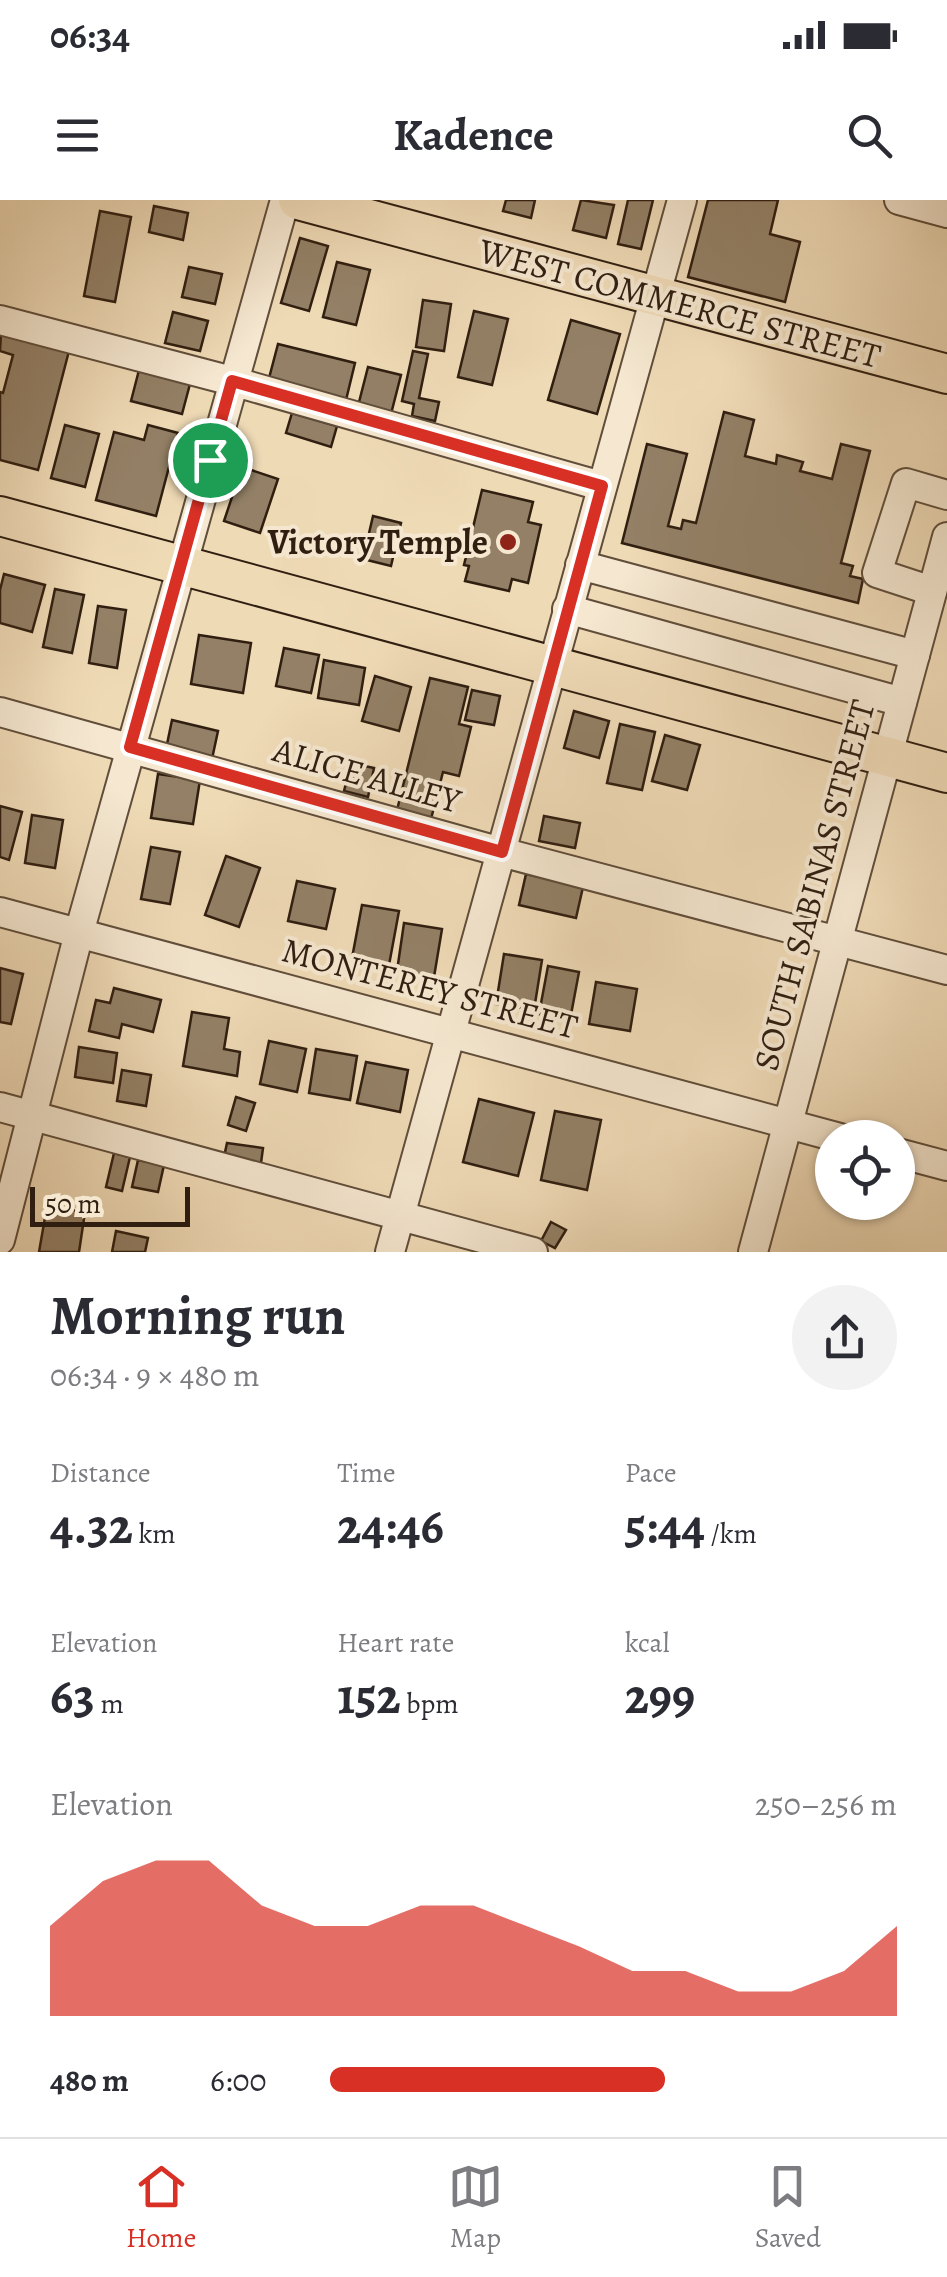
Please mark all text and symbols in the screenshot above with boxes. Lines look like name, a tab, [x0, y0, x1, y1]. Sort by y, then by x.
text: 06:34	[50, 9, 130, 61]
text: Kadence	[393, 104, 554, 166]
icon: menu	[50, 108, 105, 163]
icon: search	[842, 108, 897, 163]
street label: WEST COMMERCE STREET	[473, 226, 886, 380]
pin	[168, 418, 253, 503]
icon: arrive	[183, 433, 238, 488]
place label: Victory Temple	[267, 518, 488, 566]
marker: Victory Temple	[497, 531, 519, 553]
street label: SOUTH SABINAS STREET	[741, 694, 887, 1076]
street label: ALICE ALLEY	[267, 725, 467, 825]
street label: MONTEREY STREET	[277, 925, 583, 1051]
map controls	[815, 1120, 915, 1220]
button: locate	[815, 1120, 915, 1220]
scale bar	[30, 1182, 190, 1226]
text: 50 m	[45, 1185, 101, 1223]
text: Morning run	[50, 1278, 345, 1353]
button: share	[792, 1285, 897, 1390]
text: 06:34 · 9 × 480 m	[50, 1353, 260, 1397]
text: Distance	[50, 1454, 150, 1492]
text: Time	[337, 1454, 396, 1492]
text: Pace	[625, 1454, 677, 1492]
text: 4.32	[50, 1492, 133, 1560]
text: 24:46	[337, 1492, 444, 1560]
text: 5:44	[625, 1492, 705, 1560]
text: km	[133, 1515, 176, 1553]
text: /km	[705, 1515, 757, 1553]
text: Elevation	[50, 1624, 157, 1662]
text: Heart rate	[337, 1624, 454, 1662]
text: kcal	[625, 1624, 670, 1662]
text: 63	[50, 1662, 95, 1730]
text: 152	[337, 1662, 401, 1730]
text: 299	[625, 1662, 695, 1730]
text: m	[95, 1685, 124, 1723]
text: bpm	[401, 1685, 459, 1723]
text: Elevation	[50, 1782, 173, 1826]
text: 250–256 m	[755, 1782, 897, 1826]
text: 480 m	[50, 2058, 129, 2102]
text: 6:00	[210, 2058, 267, 2102]
tab: Home	[126, 2159, 196, 2257]
tab: Map	[448, 2159, 503, 2257]
tab: Saved	[755, 2159, 821, 2257]

